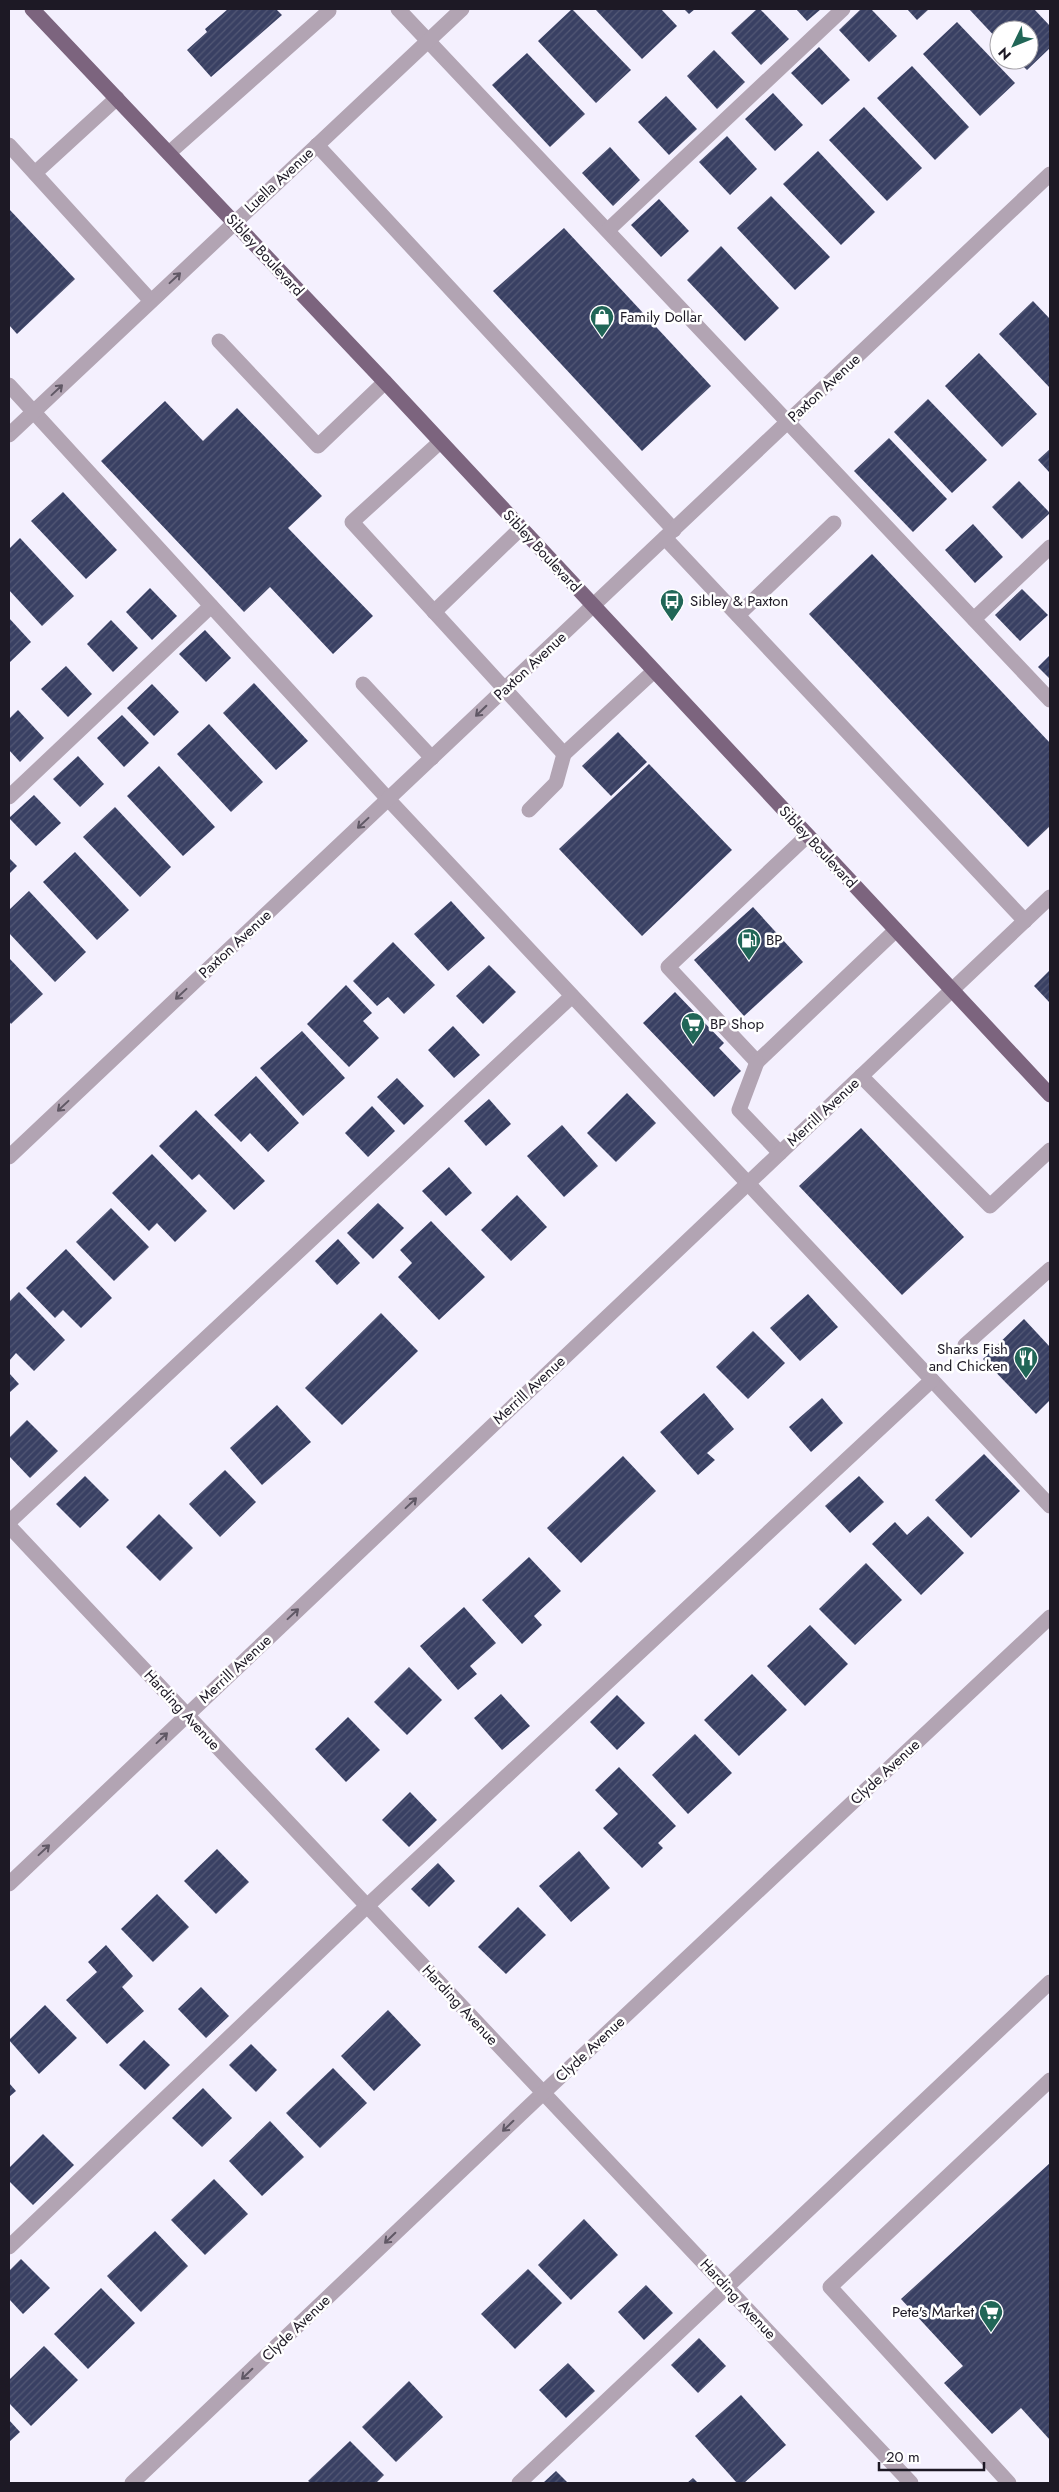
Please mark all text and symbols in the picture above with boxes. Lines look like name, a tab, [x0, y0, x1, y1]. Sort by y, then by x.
north arrow	[989, 20, 1039, 70]
text: N	[993, 43, 1016, 65]
street label: Luella Avenue	[240, 142, 319, 218]
street label: Sibley Boulevard	[221, 209, 309, 301]
one-way arrow	[169, 272, 181, 284]
shop icon: Family Dollar	[589, 304, 615, 338]
place label: Family Dollar	[620, 306, 703, 328]
street label: Paxton Avenue	[783, 348, 865, 427]
one-way arrow	[51, 384, 63, 396]
street label: Sibley Boulevard	[498, 505, 586, 597]
bus stop icon: Sibley & Paxton	[659, 588, 685, 622]
place label: Sibley & Paxton	[690, 590, 788, 612]
street label: Paxton Avenue	[489, 626, 571, 705]
one-way arrow	[475, 705, 488, 717]
street label: Sibley Boulevard	[774, 801, 862, 893]
one-way arrow	[357, 817, 369, 829]
street label: Paxton Avenue	[194, 904, 276, 983]
fuel station icon: BP	[736, 927, 762, 961]
place label: BP	[766, 929, 783, 951]
one-way arrow	[175, 988, 188, 1000]
supermarket icon: BP Shop	[680, 1011, 706, 1045]
place label: BP Shop	[710, 1013, 764, 1035]
street label: Merrill Avenue	[782, 1072, 864, 1151]
one-way arrow	[57, 1100, 69, 1112]
place label: Sharks Fish and Chicken	[929, 1338, 1008, 1377]
restaurant icon: Sharks Fish and Chicken	[1013, 1345, 1039, 1379]
street label: Merrill Avenue	[488, 1350, 570, 1429]
one-way arrow	[404, 1497, 417, 1509]
one-way arrow	[286, 1608, 299, 1620]
street label: Merrill Avenue	[194, 1629, 276, 1708]
street label: Harding Avenue	[139, 1665, 225, 1755]
one-way arrow	[156, 1732, 168, 1744]
street label: Clyde Avenue	[845, 1734, 925, 1810]
one-way arrow	[38, 1844, 50, 1856]
street label: Harding Avenue	[417, 1960, 503, 2050]
street label: Clyde Avenue	[550, 2011, 630, 2087]
one-way arrow	[501, 2120, 514, 2132]
one-way arrow	[384, 2232, 396, 2244]
street label: Harding Avenue	[695, 2254, 781, 2344]
street label: Clyde Avenue	[257, 2289, 335, 2366]
supermarket icon: Pete's Market	[978, 2299, 1004, 2333]
place label: Pete's Market	[892, 2301, 974, 2323]
one-way arrow	[240, 2368, 253, 2380]
scale bar	[879, 2440, 984, 2472]
text: 20 m	[886, 2446, 920, 2468]

